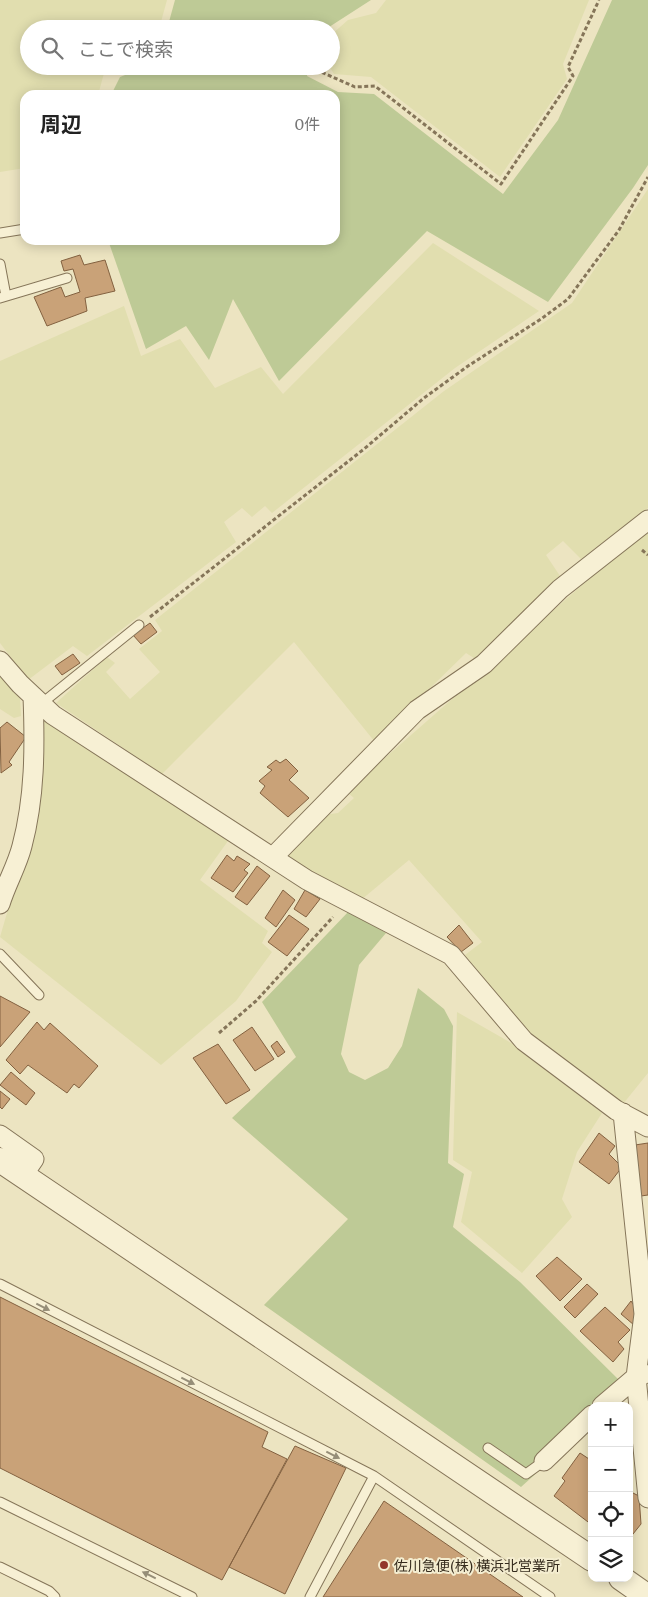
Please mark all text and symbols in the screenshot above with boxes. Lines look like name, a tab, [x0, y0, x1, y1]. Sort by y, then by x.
search box	[20, 20, 340, 75]
icon: search	[38, 34, 66, 62]
text: ここで検索	[78, 34, 173, 62]
text: 周辺	[40, 107, 82, 138]
text: 0件	[295, 111, 320, 135]
one-way arrow	[36, 1303, 51, 1311]
one-way arrow	[181, 1377, 195, 1385]
map controls	[588, 1402, 633, 1582]
button: +	[588, 1402, 633, 1447]
button: −	[588, 1447, 633, 1492]
one-way arrow	[325, 1451, 340, 1459]
button: locate	[588, 1492, 633, 1537]
button: layers	[588, 1537, 633, 1582]
place label: 佐川急便(株) 横浜北営業所	[394, 1555, 560, 1575]
marker: 佐川急便(株) 横浜北営業所	[378, 1559, 390, 1571]
one-way arrow	[141, 1571, 156, 1579]

